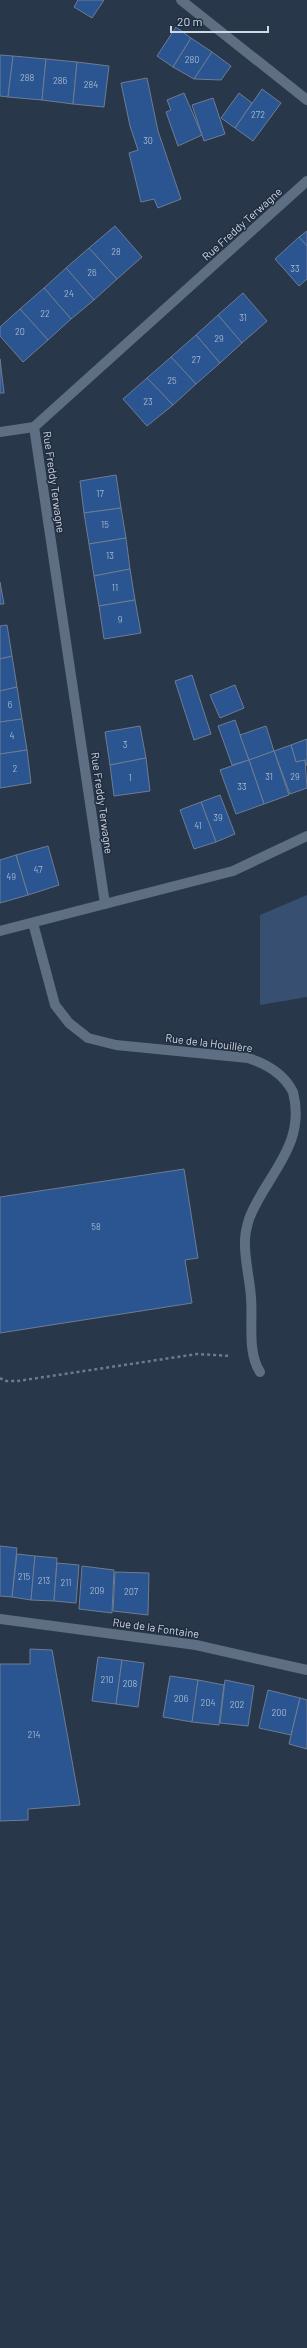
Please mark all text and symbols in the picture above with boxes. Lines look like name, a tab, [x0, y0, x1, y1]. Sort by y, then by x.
scale bar	[171, 8, 268, 34]
text: 20 m	[177, 14, 203, 28]
house number: 280	[185, 54, 199, 65]
house number: 288	[20, 72, 34, 83]
house number: 286	[53, 75, 67, 86]
house number: 284	[84, 79, 98, 90]
house number: 272	[251, 109, 265, 120]
house number: 30	[143, 135, 153, 146]
street label: Rue Freddy Terwagne	[199, 184, 284, 263]
house number: 28	[111, 246, 121, 257]
house number: 33	[290, 263, 300, 274]
house number: 26	[87, 267, 97, 278]
house number: 24	[64, 288, 74, 299]
house number: 22	[40, 308, 50, 319]
house number: 31	[239, 312, 247, 323]
house number: 20	[15, 326, 25, 337]
house number: 29	[214, 333, 224, 344]
house number: 27	[191, 354, 201, 365]
house number: 25	[167, 375, 177, 386]
house number: 23	[143, 396, 153, 407]
street label: Rue Freddy Terwagne	[41, 430, 68, 534]
house number: 17	[96, 488, 104, 499]
house number: 15	[101, 519, 109, 530]
house number: 13	[106, 550, 114, 561]
house number: 11	[112, 582, 118, 593]
house number: 9	[118, 614, 123, 625]
house number: 6	[8, 699, 13, 710]
house number: 4	[10, 730, 15, 741]
house number: 3	[123, 739, 128, 750]
street label: Rue Freddy Terwagne	[89, 751, 116, 855]
house number: 2	[13, 763, 18, 774]
house number: 31	[265, 771, 273, 782]
house number: 29	[290, 771, 300, 782]
house number: 1	[128, 772, 132, 783]
house number: 33	[237, 781, 247, 792]
house number: 39	[213, 812, 223, 823]
house number: 41	[194, 820, 202, 831]
house number: 47	[34, 864, 43, 875]
house number: 49	[6, 871, 16, 882]
street label: Rue de la Houillère	[165, 1031, 254, 1054]
house number: 58	[91, 1221, 101, 1232]
house number: 215	[18, 1571, 31, 1582]
house number: 213	[38, 1575, 51, 1586]
house number: 211	[60, 1577, 72, 1588]
house number: 209	[90, 1585, 105, 1596]
house number: 207	[124, 1586, 139, 1597]
street label: Rue de la Fontaine	[112, 1615, 200, 1640]
house number: 210	[101, 1674, 113, 1685]
house number: 208	[123, 1678, 138, 1689]
house number: 206	[174, 1693, 189, 1704]
house number: 204	[201, 1697, 215, 1708]
house number: 202	[230, 1699, 245, 1710]
house number: 200	[272, 1707, 287, 1718]
house number: 214	[28, 1729, 40, 1740]

